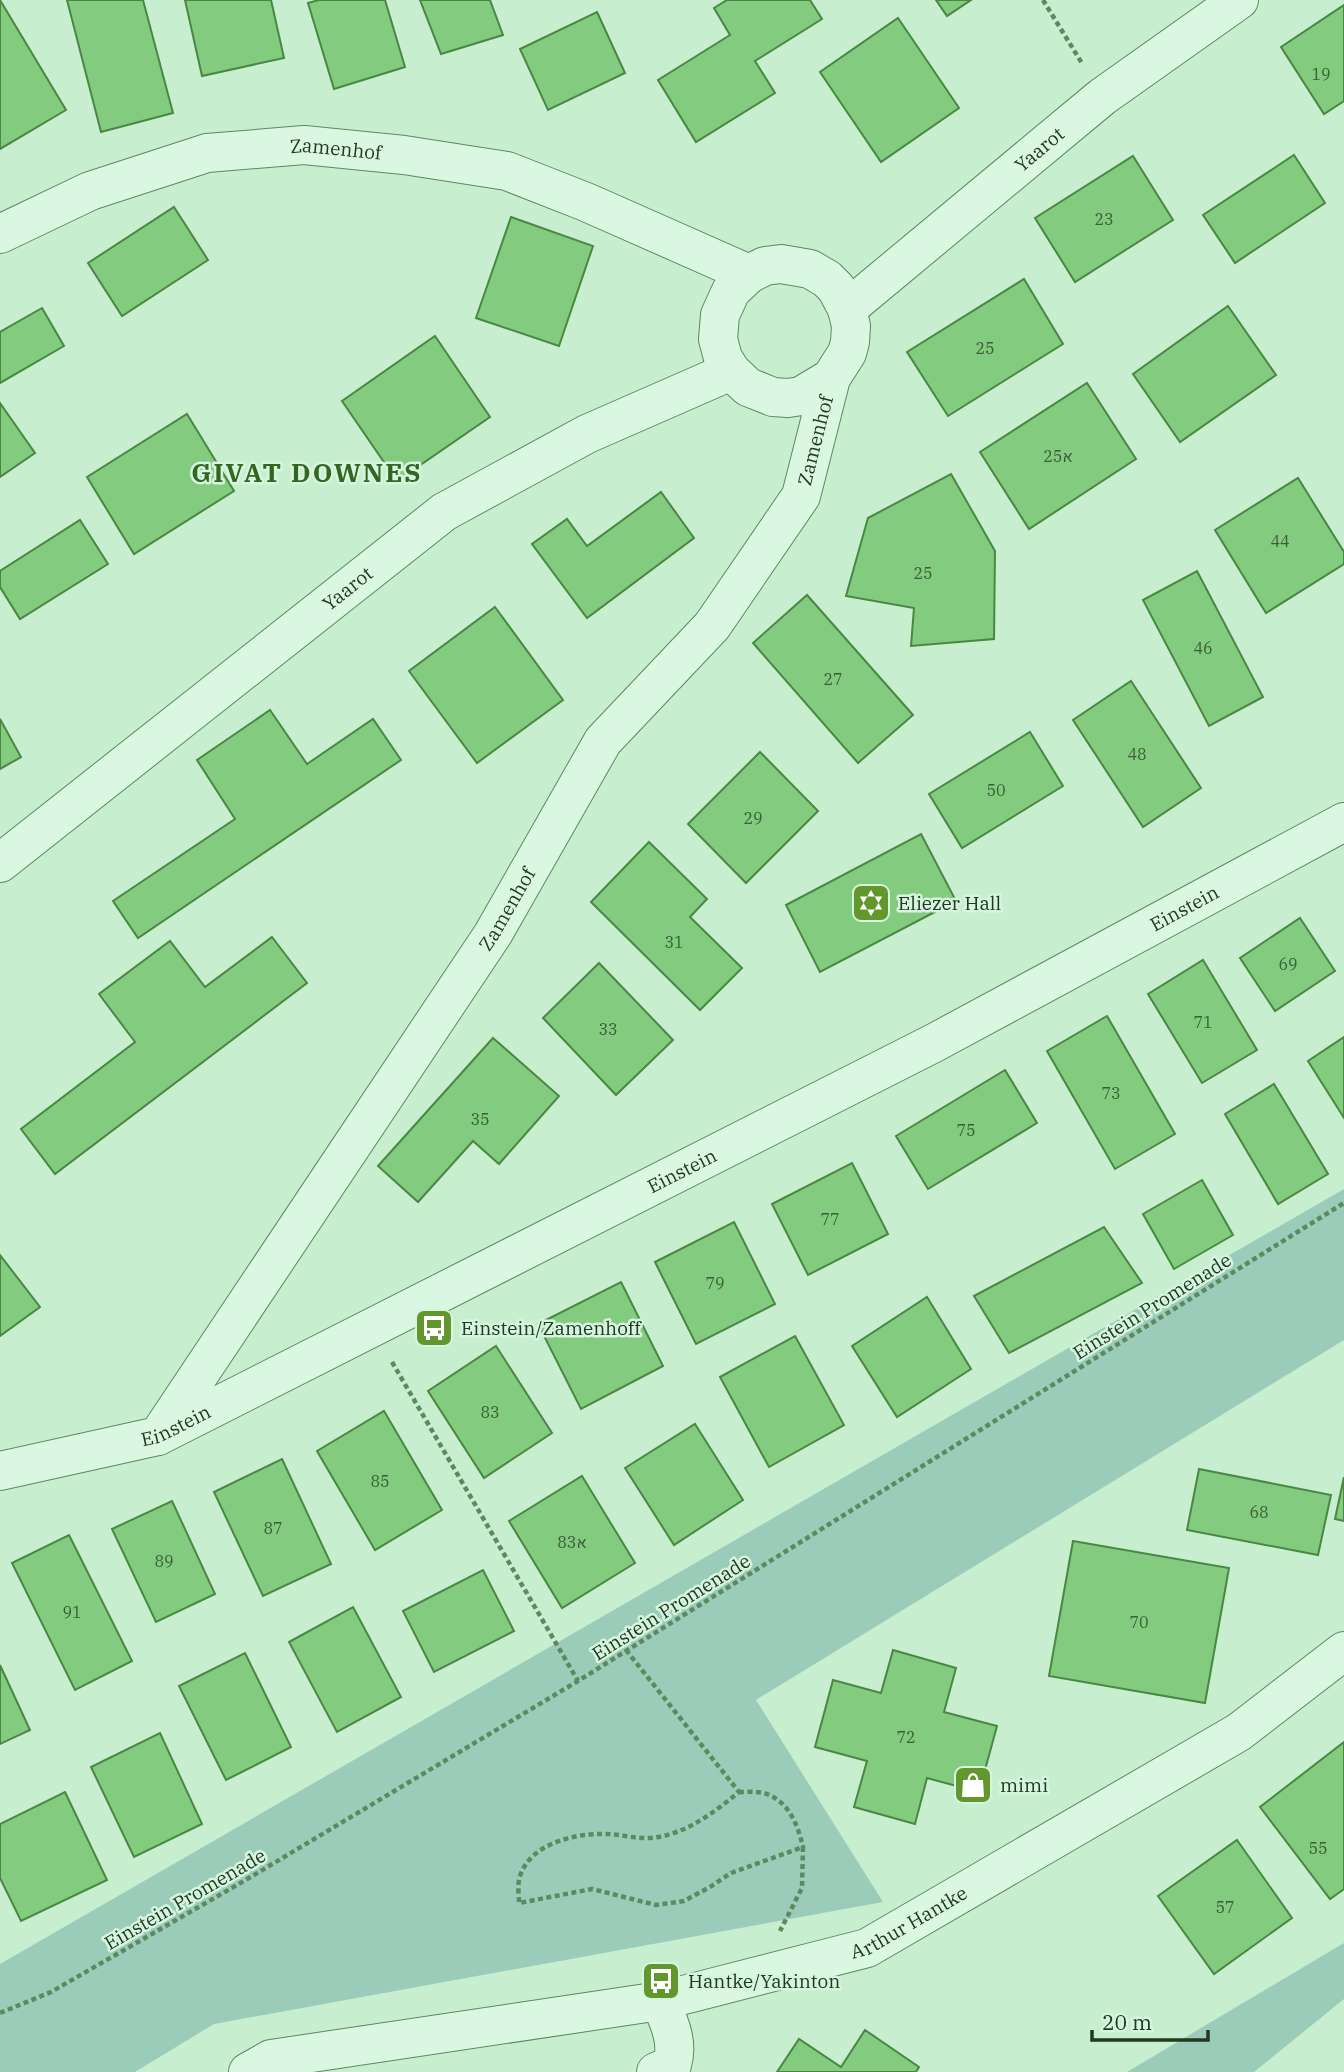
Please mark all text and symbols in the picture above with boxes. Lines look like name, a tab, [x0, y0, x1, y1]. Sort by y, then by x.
house number: 19	[1311, 64, 1331, 84]
street label: Yaarot	[1010, 121, 1069, 177]
street label: Zamenhof	[289, 133, 384, 165]
house number: 23	[1094, 209, 1114, 229]
house number: 25	[975, 338, 995, 358]
street label: Zamenhof	[792, 391, 838, 488]
house number: 25א	[1043, 446, 1073, 466]
district label: GIVAT DOWNES	[191, 455, 423, 489]
house number: 44	[1270, 531, 1290, 551]
street label: Yaarot	[318, 561, 378, 615]
house number: 25	[913, 563, 933, 583]
house number: 46	[1193, 638, 1213, 658]
house number: 27	[823, 669, 843, 689]
house number: 48	[1127, 744, 1147, 764]
house number: 50	[986, 780, 1006, 800]
house number: 29	[743, 808, 763, 828]
street label: Zamenhof	[473, 862, 541, 955]
street label: Einstein	[1146, 880, 1223, 936]
synagogue icon: Eliezer Hall	[850, 882, 892, 924]
place label: Eliezer Hall	[898, 891, 1001, 915]
house number: 31	[664, 932, 684, 952]
house number: 69	[1278, 954, 1298, 974]
house number: 71	[1193, 1012, 1213, 1032]
house number: 33	[598, 1019, 618, 1039]
house number: 73	[1101, 1083, 1121, 1103]
house number: 35	[470, 1109, 490, 1129]
house number: 75	[956, 1120, 976, 1140]
street label: Einstein	[643, 1143, 720, 1198]
house number: 77	[820, 1209, 840, 1229]
street label: Einstein Promenade	[1068, 1248, 1236, 1364]
house number: 79	[705, 1273, 725, 1293]
bus stop icon: Einstein/Zamenhoff	[413, 1307, 455, 1349]
place label: Einstein/Zamenhoff	[461, 1316, 642, 1340]
street label: Einstein	[139, 1399, 215, 1451]
house number: 83	[480, 1402, 500, 1422]
house number: 85	[370, 1471, 390, 1491]
house number: 68	[1249, 1502, 1269, 1522]
house number: 87	[263, 1518, 283, 1538]
house number: 83א	[557, 1532, 587, 1552]
street label: Einstein Promenade	[587, 1549, 755, 1665]
house number: 89	[154, 1551, 174, 1571]
house number: 91	[62, 1602, 82, 1622]
house number: 70	[1129, 1612, 1149, 1632]
house number: 72	[896, 1727, 916, 1747]
shop icon: mimi	[952, 1764, 994, 1806]
place label: mimi	[1000, 1773, 1048, 1797]
house number: 55	[1308, 1838, 1328, 1858]
street label: Einstein Promenade	[100, 1843, 270, 1955]
street label: Arthur Hantke	[848, 1881, 971, 1964]
house number: 57	[1215, 1897, 1235, 1917]
bus stop icon: Hantke/Yakinton	[640, 1960, 682, 2002]
place label: Hantke/Yakinton	[688, 1969, 840, 1993]
scale bar	[1092, 1998, 1208, 2042]
text: 20 m	[1102, 2008, 1152, 2036]

